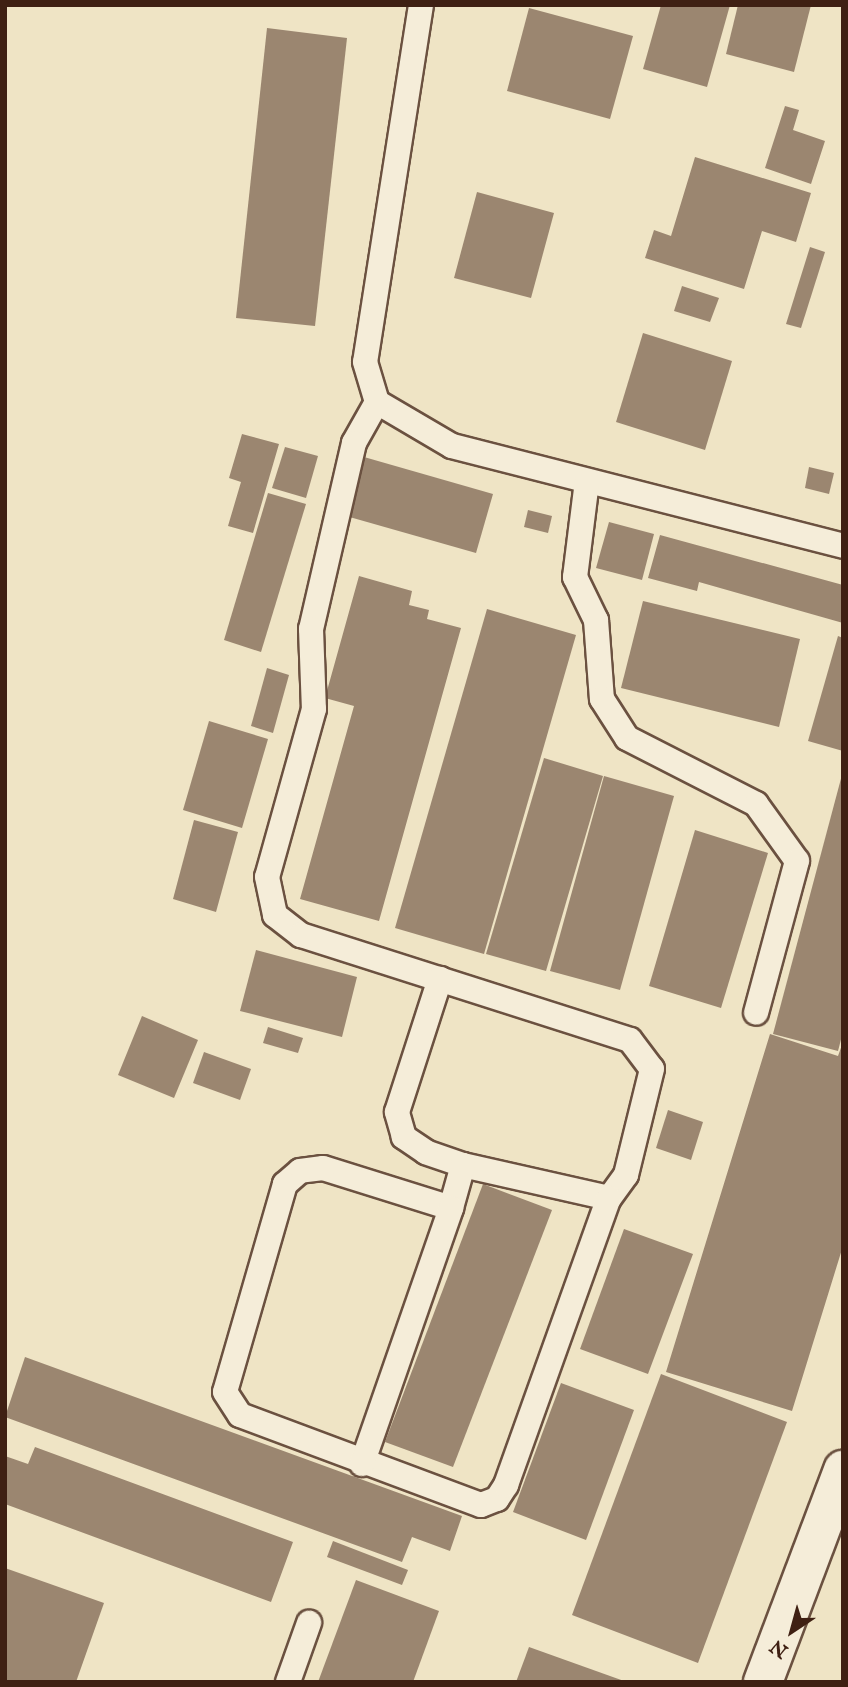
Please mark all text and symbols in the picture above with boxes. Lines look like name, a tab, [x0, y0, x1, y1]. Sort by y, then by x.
north arrow	[757, 1596, 827, 1666]
text: N	[766, 1633, 793, 1663]

